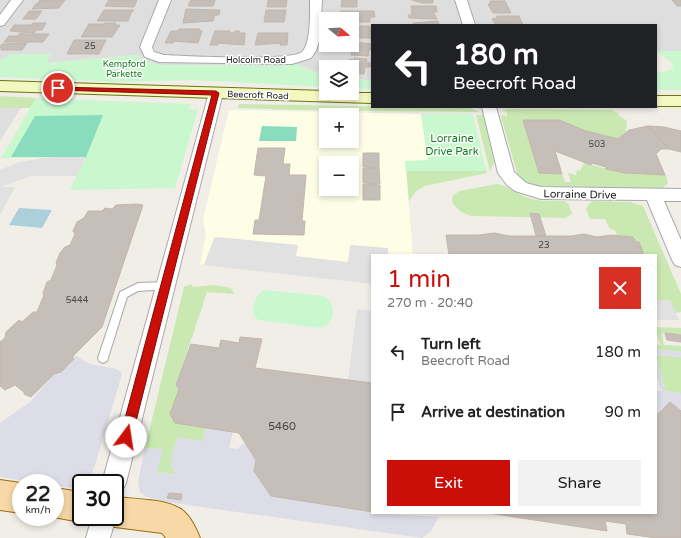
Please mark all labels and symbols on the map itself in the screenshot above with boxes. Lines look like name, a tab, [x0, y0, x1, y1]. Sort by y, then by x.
north arrow	[319, 12, 359, 52]
house number: 25	[84, 41, 96, 52]
street label: Holcolm Road	[226, 55, 286, 66]
park label: Kempford Parkette	[103, 59, 145, 80]
pin	[41, 71, 75, 105]
street label: Beecroft Road	[227, 89, 289, 102]
park label: Lorraine Drive Park	[425, 132, 479, 158]
house number: 503	[589, 139, 605, 150]
street label: Lorraine Drive	[543, 187, 617, 202]
house number: 23	[538, 240, 550, 251]
house number: 5444	[66, 295, 89, 306]
position arrow	[105, 416, 147, 458]
house number: 5460	[268, 420, 296, 433]
speed limit sign: 30	[72, 474, 124, 526]

